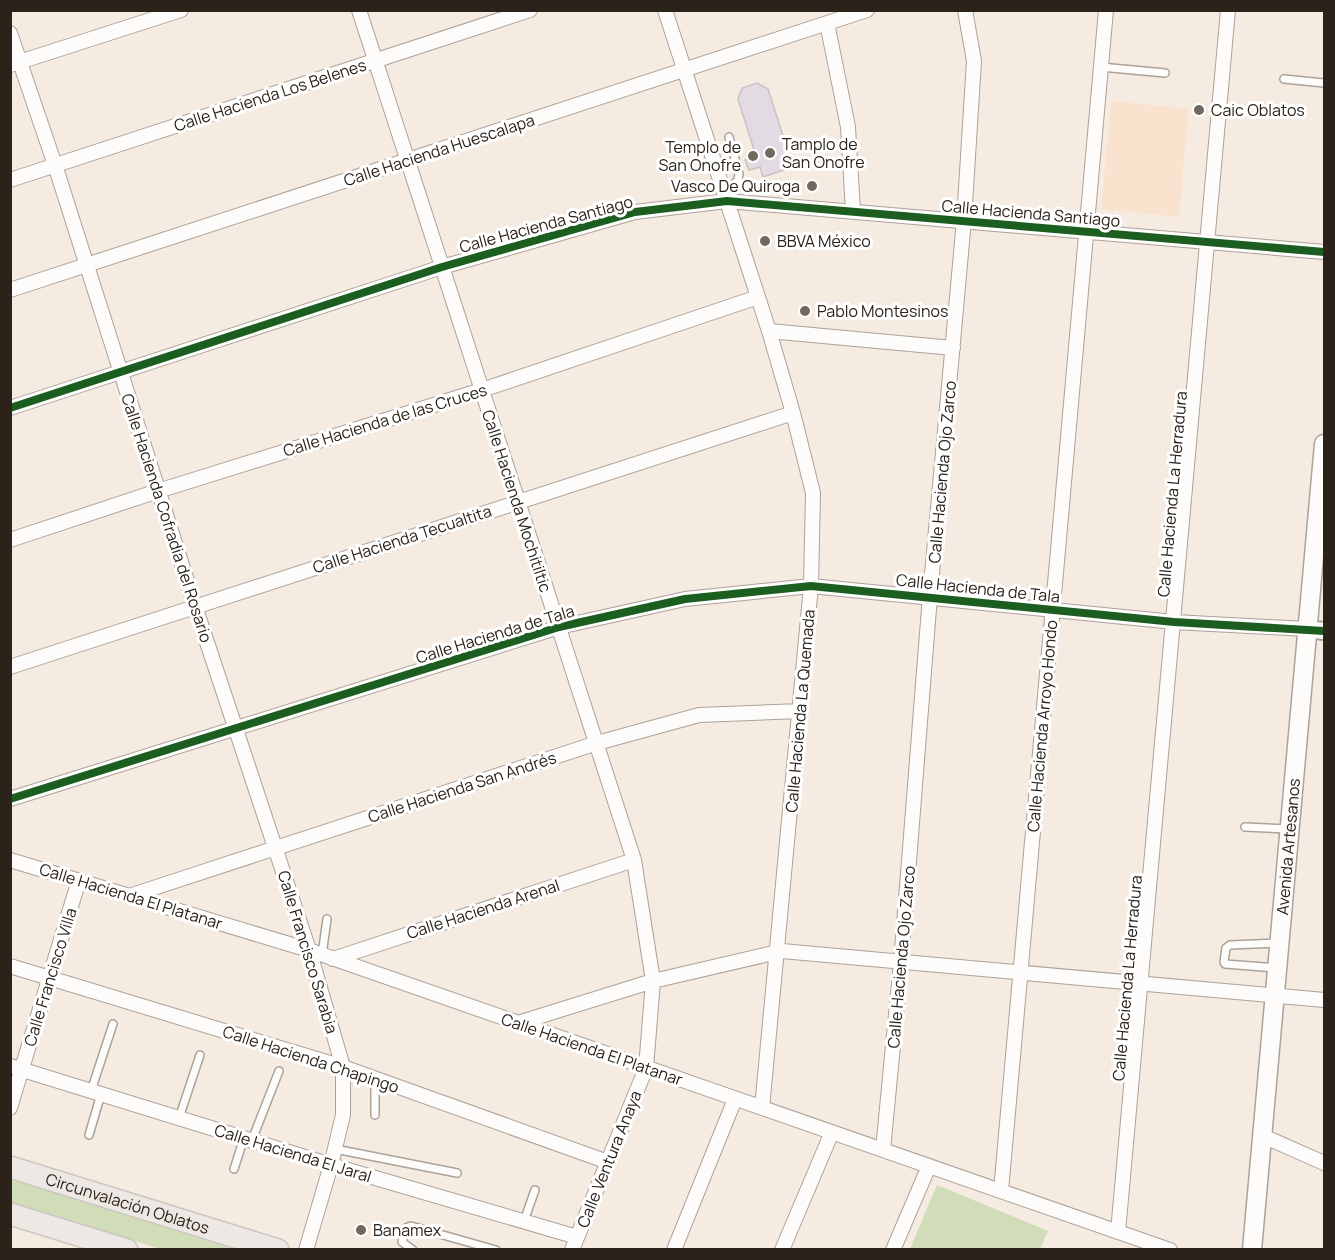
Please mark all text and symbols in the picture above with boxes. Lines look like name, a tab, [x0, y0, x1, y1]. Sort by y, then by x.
street label: Calle Hacienda Los Belenes	[171, 53, 369, 137]
place label: Caic Oblatos	[1211, 99, 1305, 121]
marker: Caic Oblatos	[1192, 103, 1206, 117]
street label: Calle Hacienda Huescalapa	[341, 109, 537, 191]
place label: Tamplo de San Onofre	[782, 133, 865, 173]
place label: Templo de San Onofre	[658, 136, 741, 176]
marker: Tamplo de San Onofre	[763, 146, 777, 160]
marker: Templo de San Onofre	[746, 149, 760, 163]
place label: Vasco De Quiroga	[671, 175, 800, 197]
marker: Vasco De Quiroga	[805, 179, 819, 193]
street label: Calle Hacienda Santiago	[457, 190, 635, 258]
street label: Calle Hacienda Santiago	[941, 194, 1121, 232]
place label: BBVA México	[777, 230, 871, 252]
marker: BBVA México	[758, 234, 772, 248]
place label: Pablo Montesinos	[817, 300, 948, 322]
marker: Pablo Montesinos	[798, 304, 812, 318]
street label: Calle Hacienda de las Cruces	[280, 378, 490, 462]
street label: Calle Hacienda Ojo Zarco	[923, 380, 961, 564]
street label: Calle Hacienda La Herradura	[1152, 390, 1192, 598]
street label: Calle Hacienda Cofradia del Rosario	[116, 391, 218, 645]
street label: Calle Hacienda Mochitiltic	[477, 407, 557, 595]
street label: Calle Hacienda Tecualtita	[310, 500, 494, 578]
street label: Calle Hacienda de Tala	[895, 568, 1061, 608]
street label: Calle Hacienda de Tala	[413, 599, 577, 669]
street label: Calle Hacienda La Quemada	[780, 608, 820, 814]
street label: Calle Hacienda Arroyo Hondo	[1022, 619, 1062, 833]
street label: Calle Hacienda San Andrés	[365, 746, 559, 828]
street label: Avenida Artesanos	[1271, 777, 1305, 916]
street label: Calle Hacienda El Platanar	[37, 858, 226, 934]
street label: Calle Hacienda Ojo Zarco	[882, 865, 920, 1049]
street label: Calle Francisco Sarabia	[273, 868, 343, 1036]
street label: Calle Hacienda Arenal	[404, 874, 562, 944]
street label: Calle Hacienda La Herradura	[1107, 874, 1147, 1082]
street label: Calle Francisco Villa	[18, 905, 82, 1049]
street label: Calle Hacienda El Platanar	[498, 1008, 686, 1090]
street label: Calle Hacienda Chapingo	[220, 1020, 402, 1098]
street label: Calle Ventura Anaya	[571, 1087, 647, 1231]
street label: Calle Hacienda El Jaral	[212, 1119, 374, 1187]
street label: Circunvalación Oblatos	[43, 1168, 212, 1239]
place label: Banamex	[373, 1219, 442, 1241]
marker: Banamex	[354, 1223, 368, 1237]

